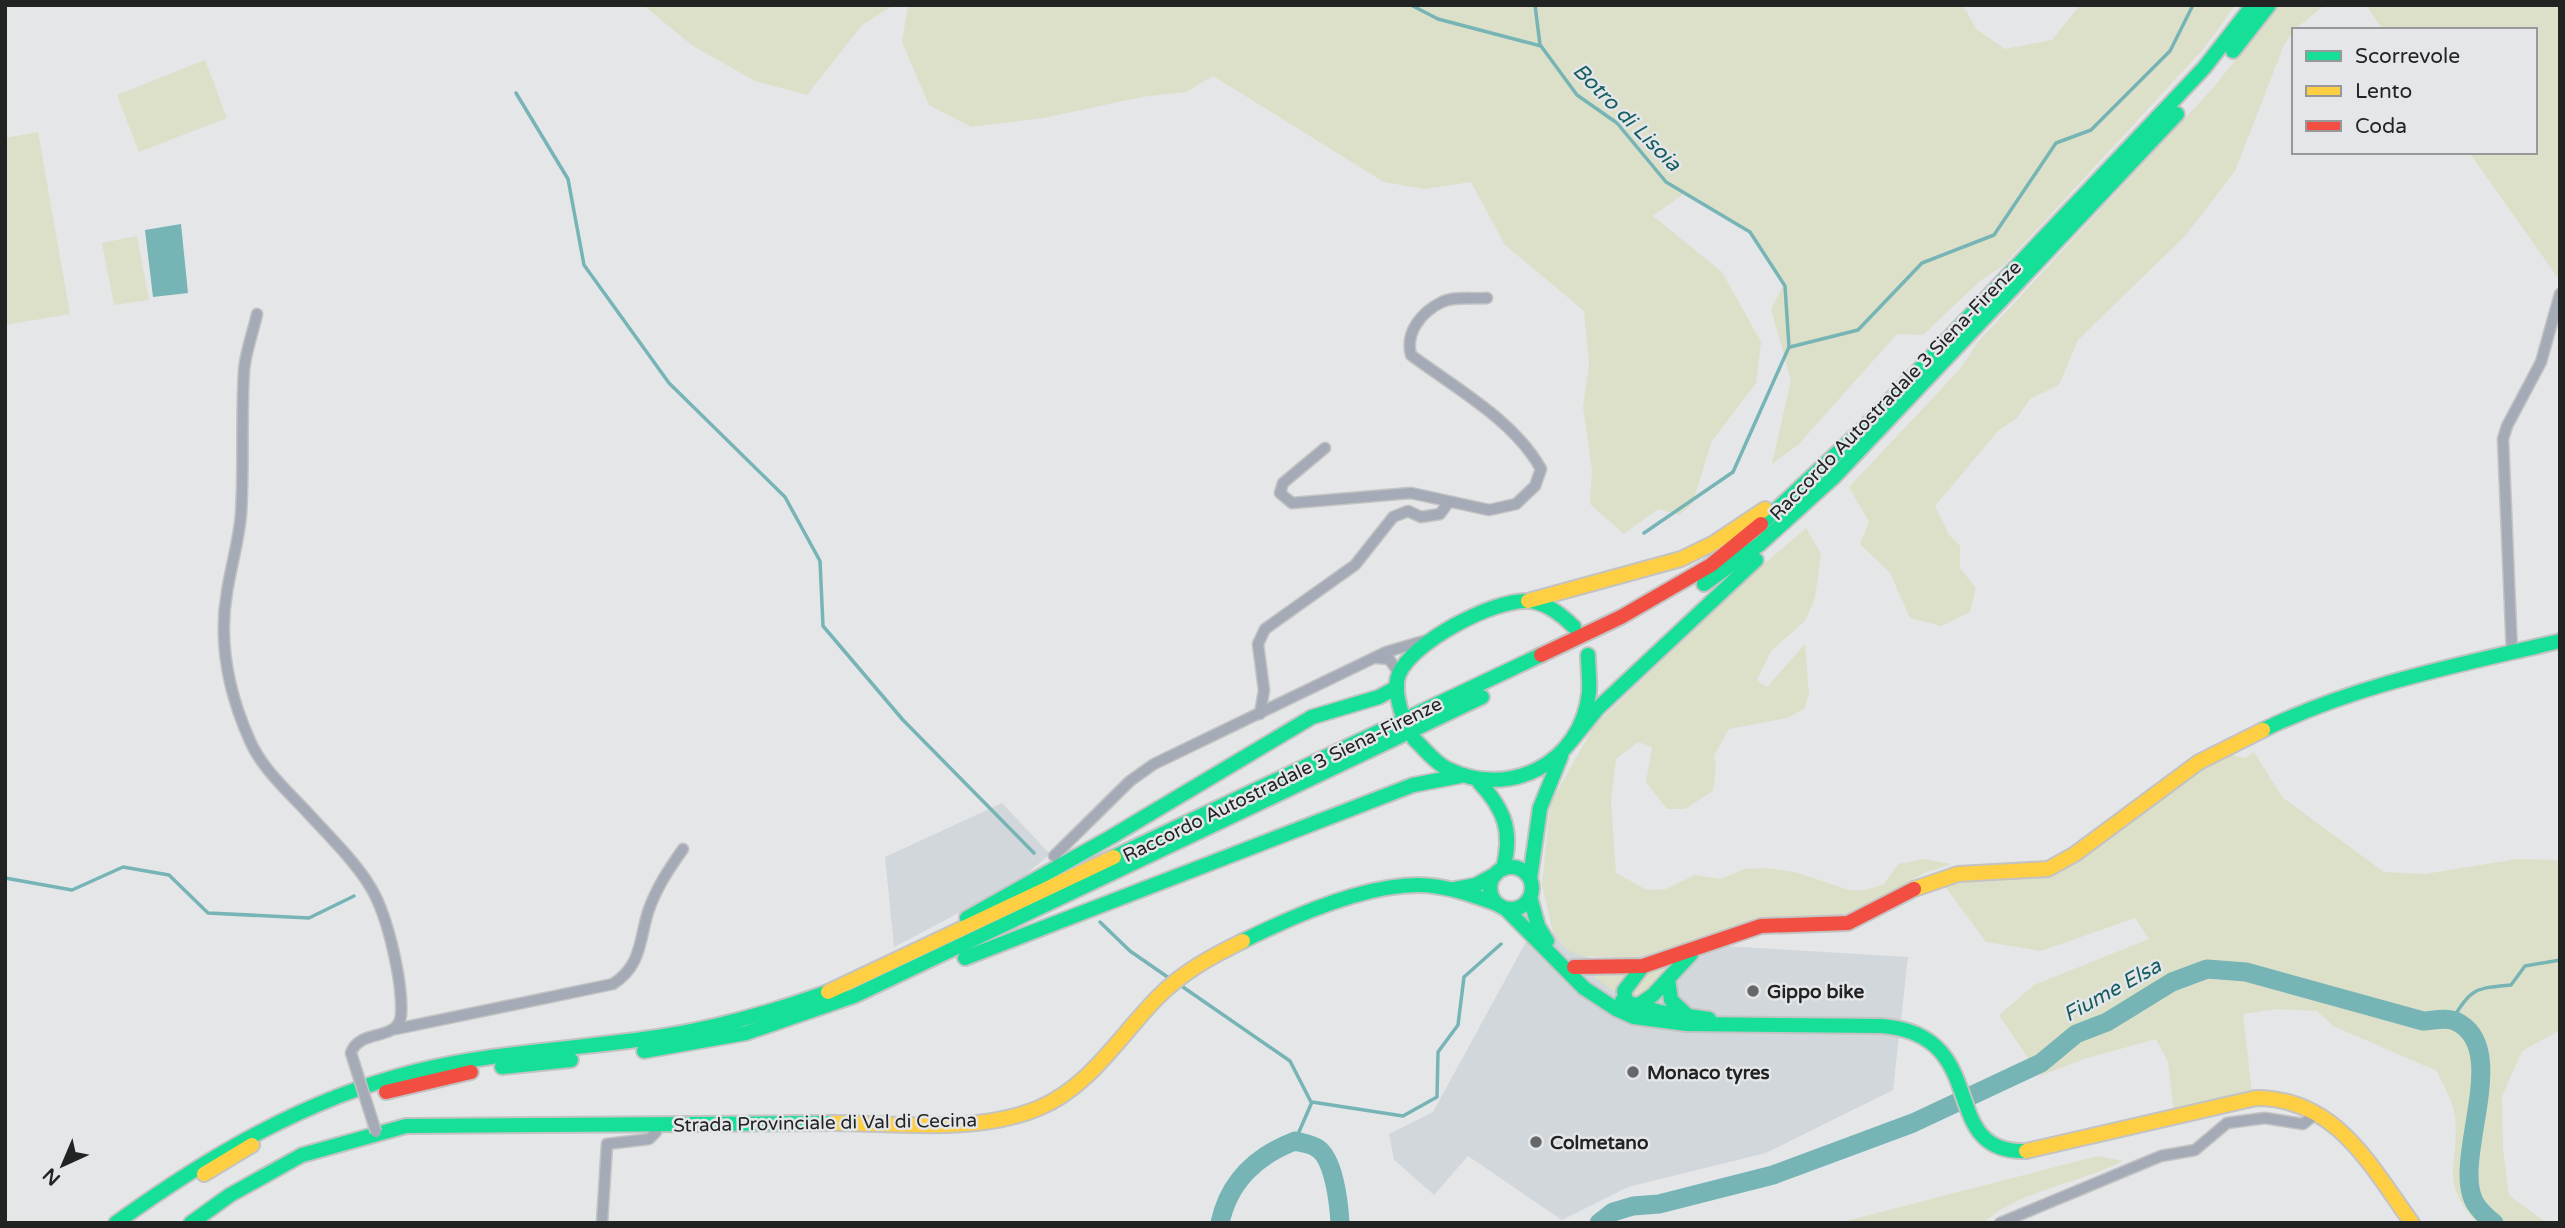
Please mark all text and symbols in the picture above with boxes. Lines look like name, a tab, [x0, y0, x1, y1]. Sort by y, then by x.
legend	[2292, 28, 2537, 154]
text: Scorrevole	[2355, 44, 2460, 69]
water label: Botro di Lisoia	[1568, 58, 1687, 177]
text: Lento	[2355, 79, 2412, 104]
text: Coda	[2355, 114, 2407, 139]
street label: Raccordo Autostradale 3 Siena-Firenze	[1765, 256, 2026, 525]
street label: Raccordo Autostradale 3 Siena-Firenze	[1119, 693, 1446, 867]
water label: Fiume Elsa	[2059, 953, 2166, 1027]
place label: Gippo bike	[1767, 981, 1864, 1004]
marker: Gippo bike	[1745, 983, 1761, 999]
place label: Monaco tyres	[1647, 1062, 1770, 1085]
marker: Monaco tyres	[1625, 1064, 1641, 1080]
street label: Strada Provinciale di Val di Cecina	[673, 1109, 977, 1137]
north arrow	[28, 1130, 98, 1200]
place label: Colmetano	[1550, 1132, 1648, 1154]
marker: Colmetano	[1528, 1134, 1544, 1150]
text: N	[39, 1163, 65, 1190]

